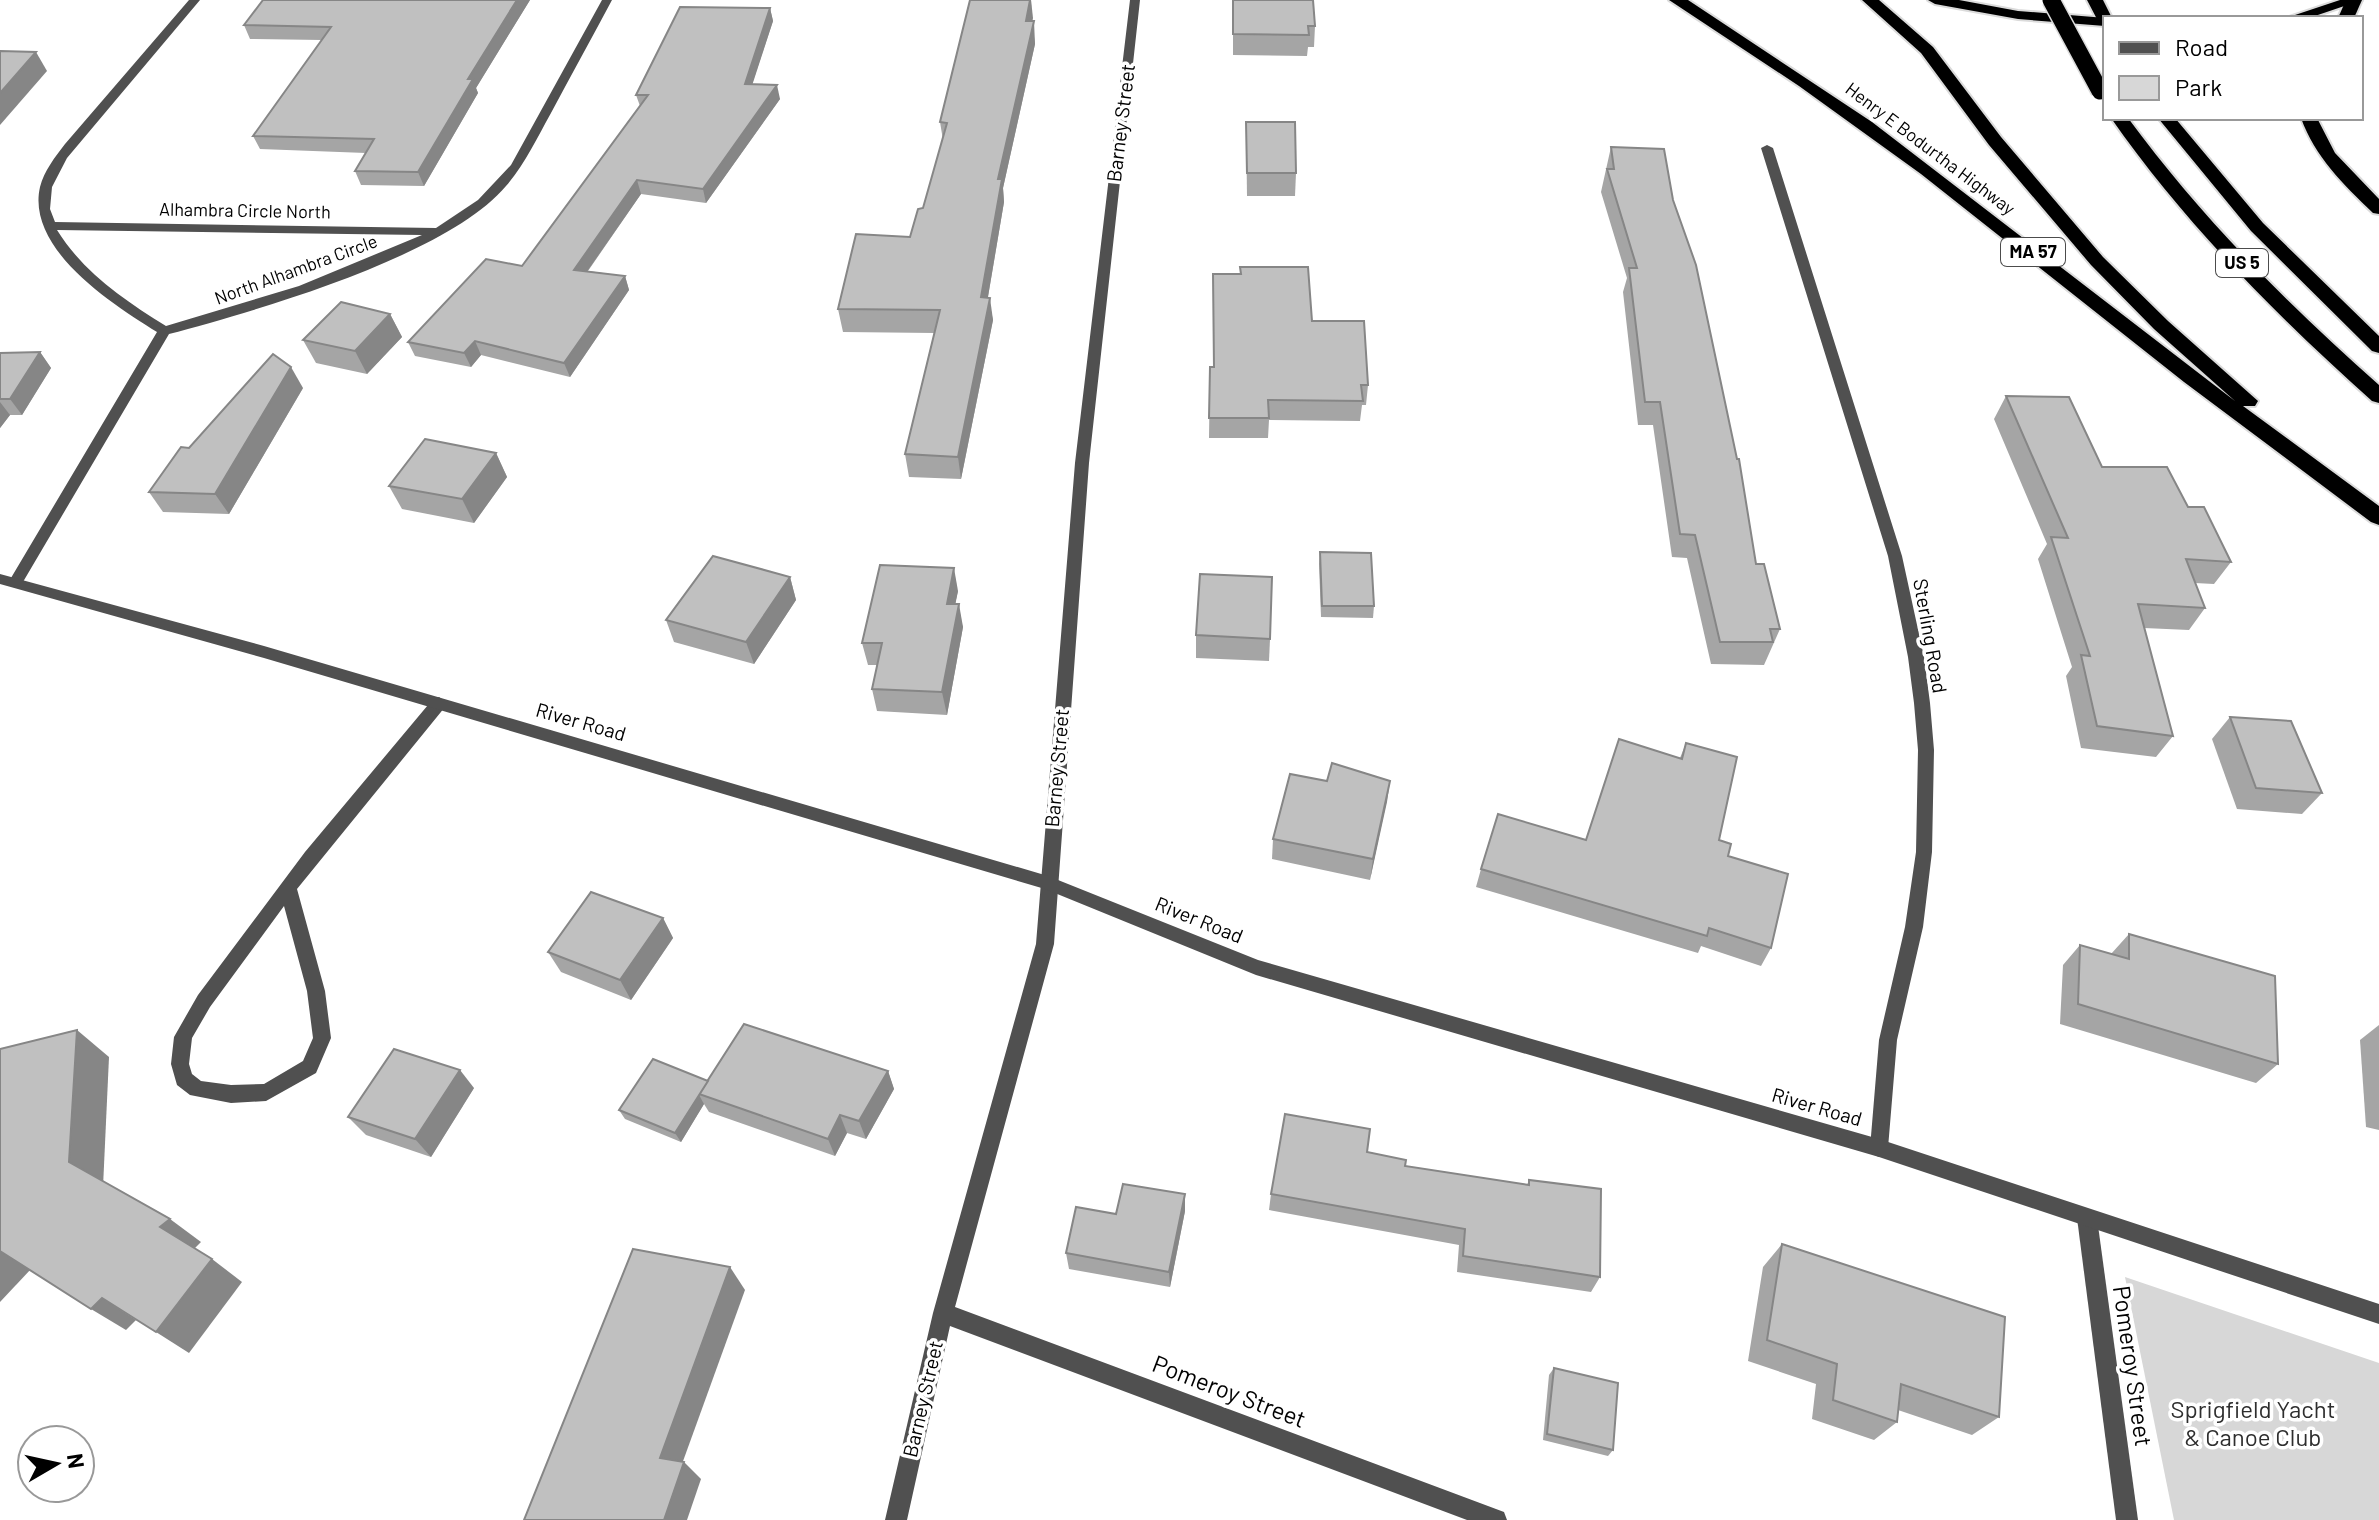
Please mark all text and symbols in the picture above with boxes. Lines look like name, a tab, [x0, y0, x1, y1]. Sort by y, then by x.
legend	[2103, 16, 2363, 120]
text: Road	[2175, 32, 2228, 61]
street label: Barney Street	[1101, 62, 1139, 183]
text: Park	[2175, 72, 2222, 101]
street label: Henry E Bodurtha Highway	[1841, 77, 2020, 219]
street label: Alhambra Circle North	[159, 198, 331, 222]
street label: North Alhambra Circle	[211, 229, 380, 309]
road number: MA 57	[2001, 238, 2065, 266]
road number: US 5	[2216, 249, 2268, 277]
street label: Sterling Road	[1909, 577, 1953, 695]
street label: River Road	[533, 697, 629, 745]
street label: Barney Street	[1039, 708, 1073, 828]
street label: River Road	[1152, 891, 1247, 948]
street label: River Road	[1769, 1082, 1865, 1130]
street label: Pomeroy Street	[2108, 1284, 2159, 1448]
street label: Barney Street	[897, 1338, 947, 1459]
street label: Pomeroy Street	[1149, 1348, 1310, 1433]
park label: Sprigfield Yacht & Canoe Club	[2171, 1394, 2335, 1451]
north arrow	[16, 1424, 96, 1504]
text: N	[63, 1451, 91, 1470]

